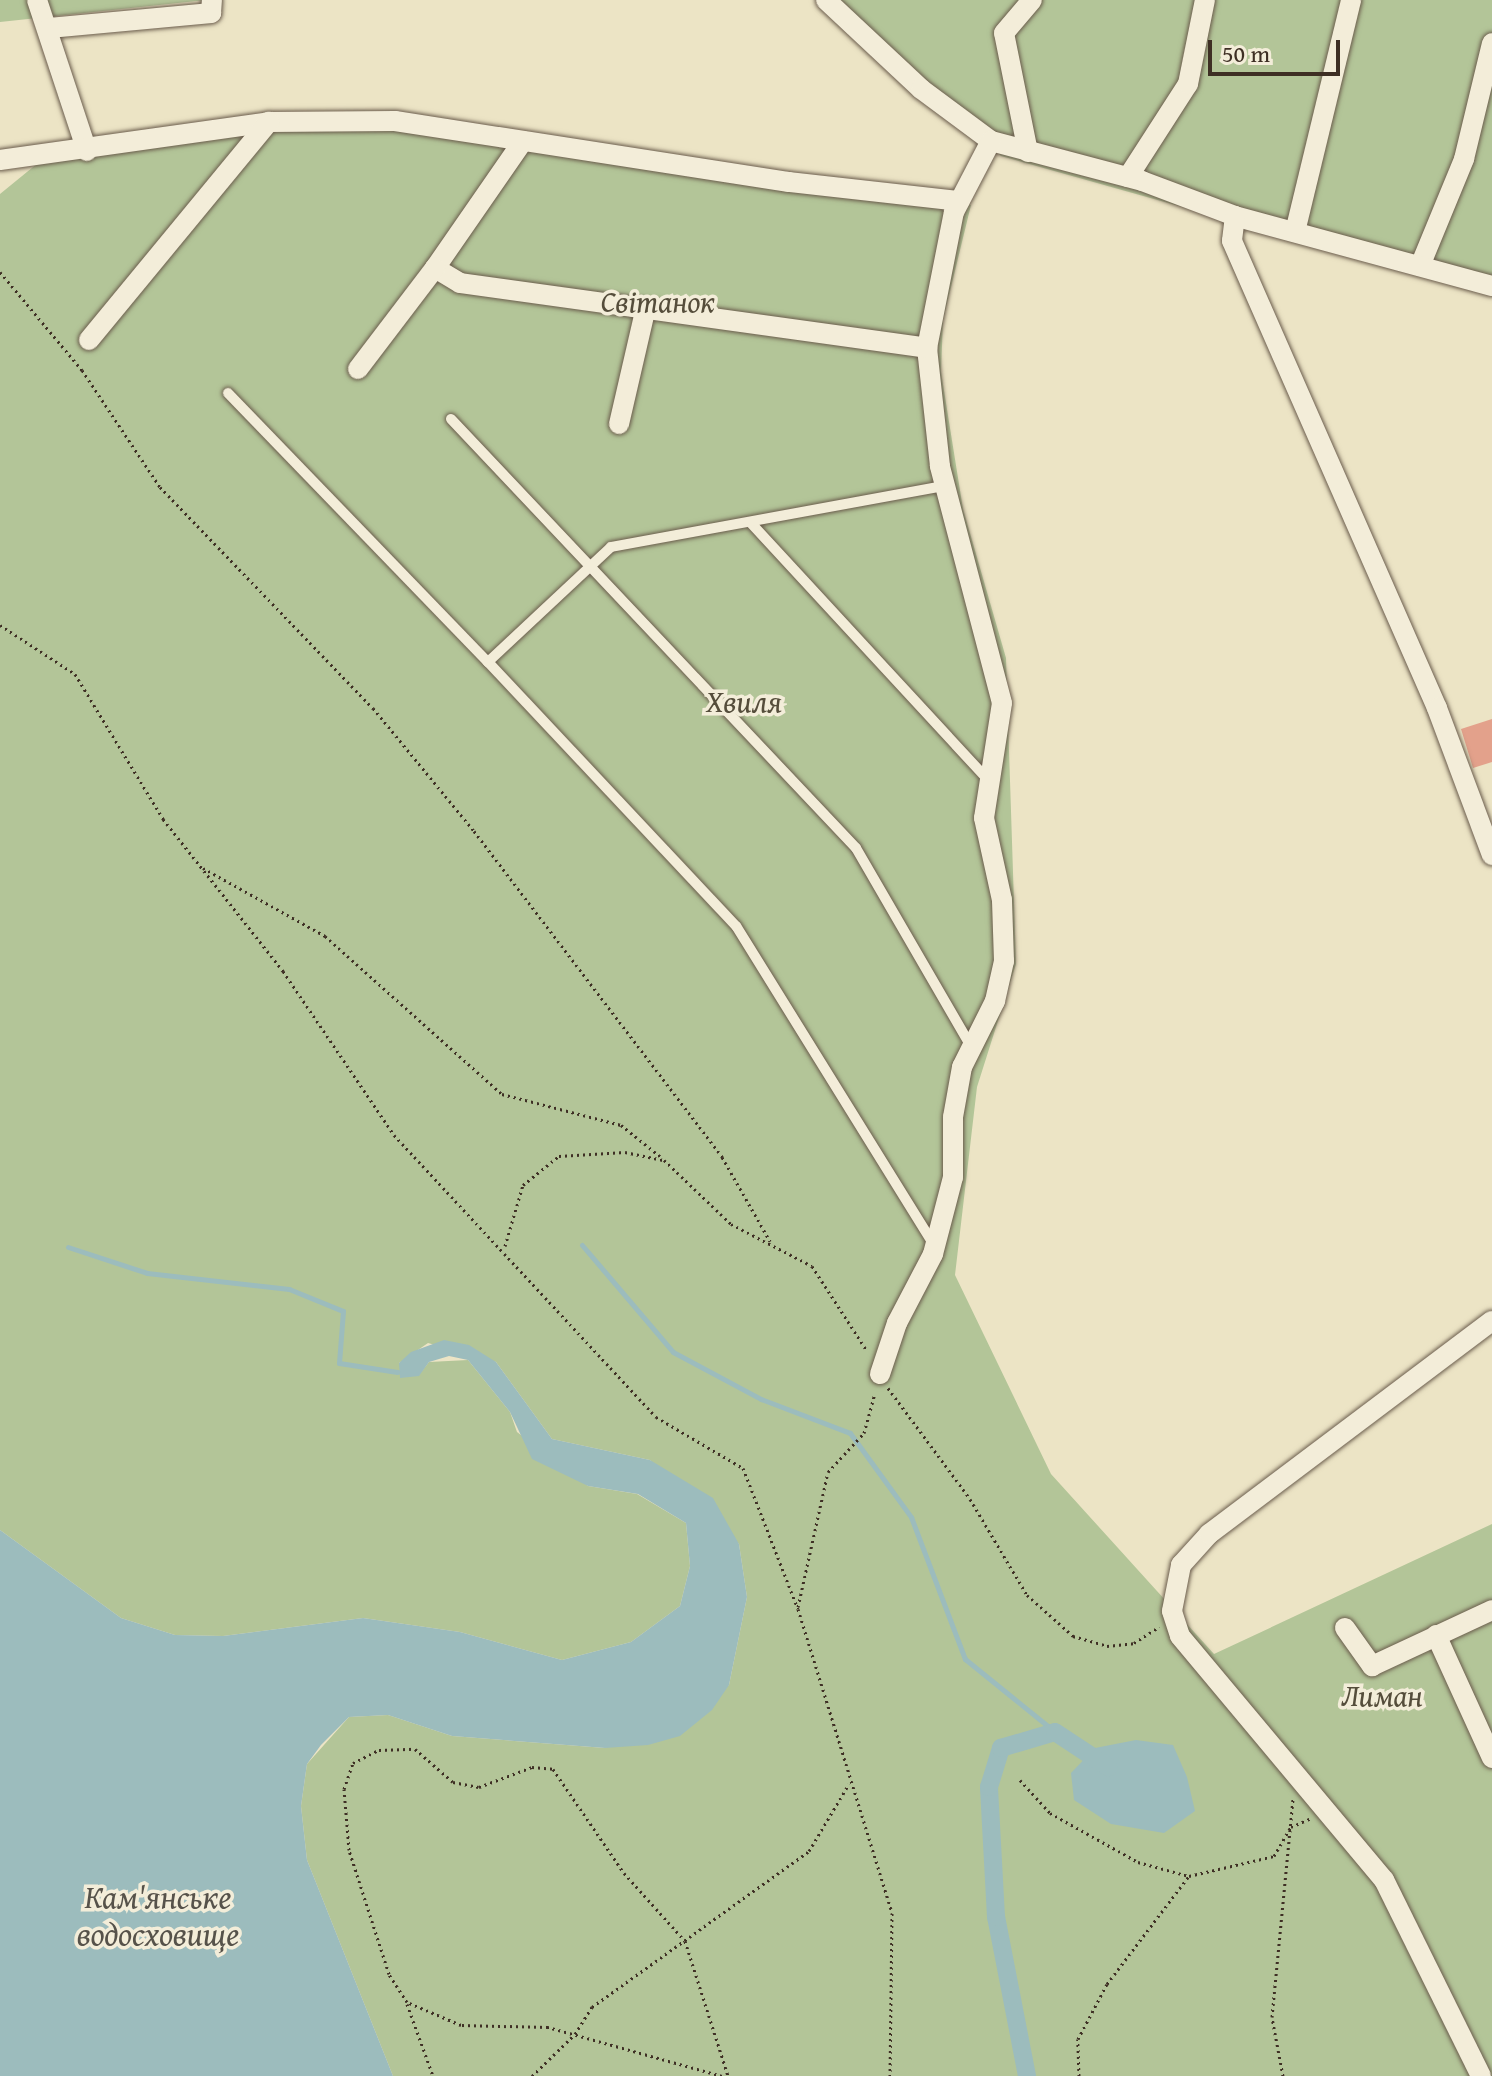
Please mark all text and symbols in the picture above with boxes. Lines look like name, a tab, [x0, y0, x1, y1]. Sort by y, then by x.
scale bar	[1212, 24, 1344, 74]
text: 50 m	[1222, 36, 1270, 71]
park label: Світанок	[601, 283, 715, 319]
park label: Хвиля	[706, 683, 782, 719]
park label: Лиман	[1341, 1677, 1423, 1713]
water label: Кам'янське водосховище	[77, 1879, 239, 1954]

